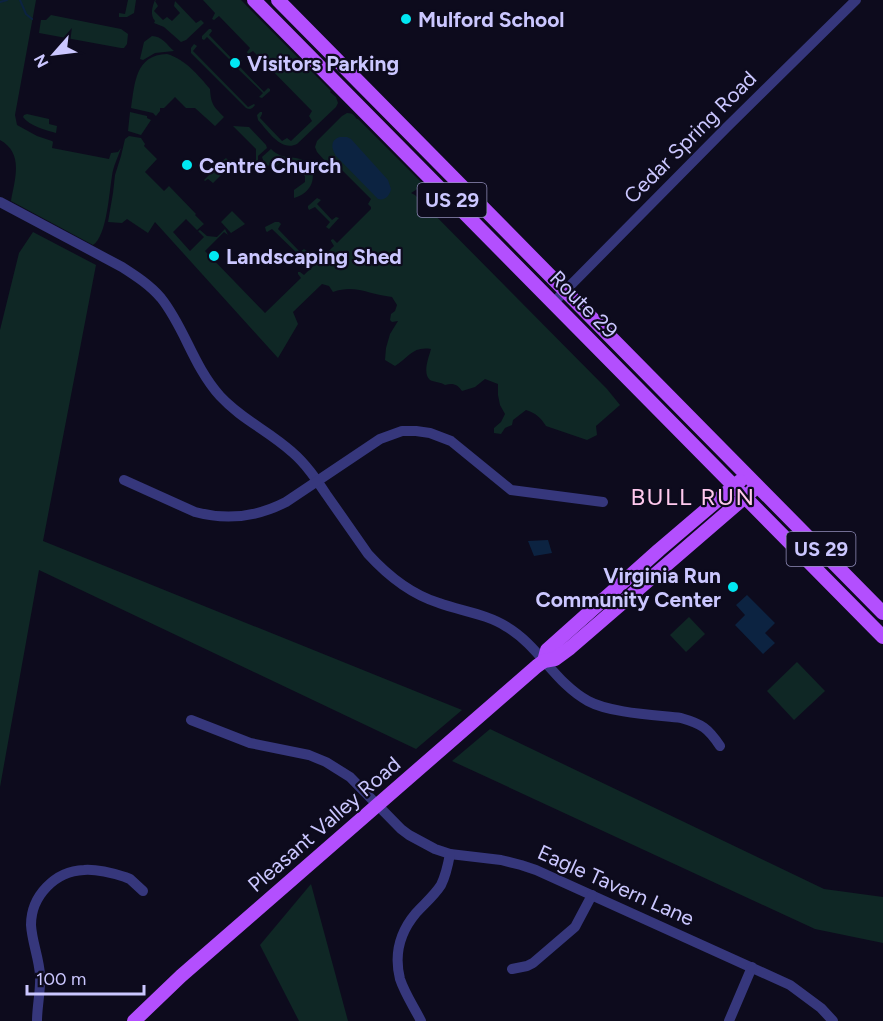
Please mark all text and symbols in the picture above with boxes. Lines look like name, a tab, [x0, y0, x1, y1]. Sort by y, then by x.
place label: Mulford School	[418, 7, 565, 32]
marker: Mulford School	[399, 12, 413, 26]
north arrow	[24, 24, 84, 84]
text: N	[30, 51, 52, 71]
place label: Visitors Parking	[247, 51, 399, 76]
marker: Visitors Parking	[228, 56, 242, 70]
street label: Cedar Spring Road	[619, 66, 761, 208]
place label: Centre Church	[199, 153, 341, 178]
marker: Centre Church	[180, 158, 194, 172]
road number: US 29	[418, 183, 486, 217]
place label: Landscaping Shed	[226, 244, 402, 269]
marker: Landscaping Shed	[207, 249, 221, 263]
street label: Route 29	[545, 265, 623, 343]
district label: BULL RUN	[630, 482, 756, 511]
road number: US 29	[786, 532, 856, 566]
place label: Virginia Run Community Center	[535, 563, 721, 612]
marker: Virginia Run Community Center	[726, 580, 740, 594]
street label: Pleasant Valley Road	[243, 751, 405, 897]
street label: Eagle Tavern Lane	[534, 839, 698, 931]
scale bar	[27, 958, 144, 996]
text: 100 m	[36, 968, 86, 990]

